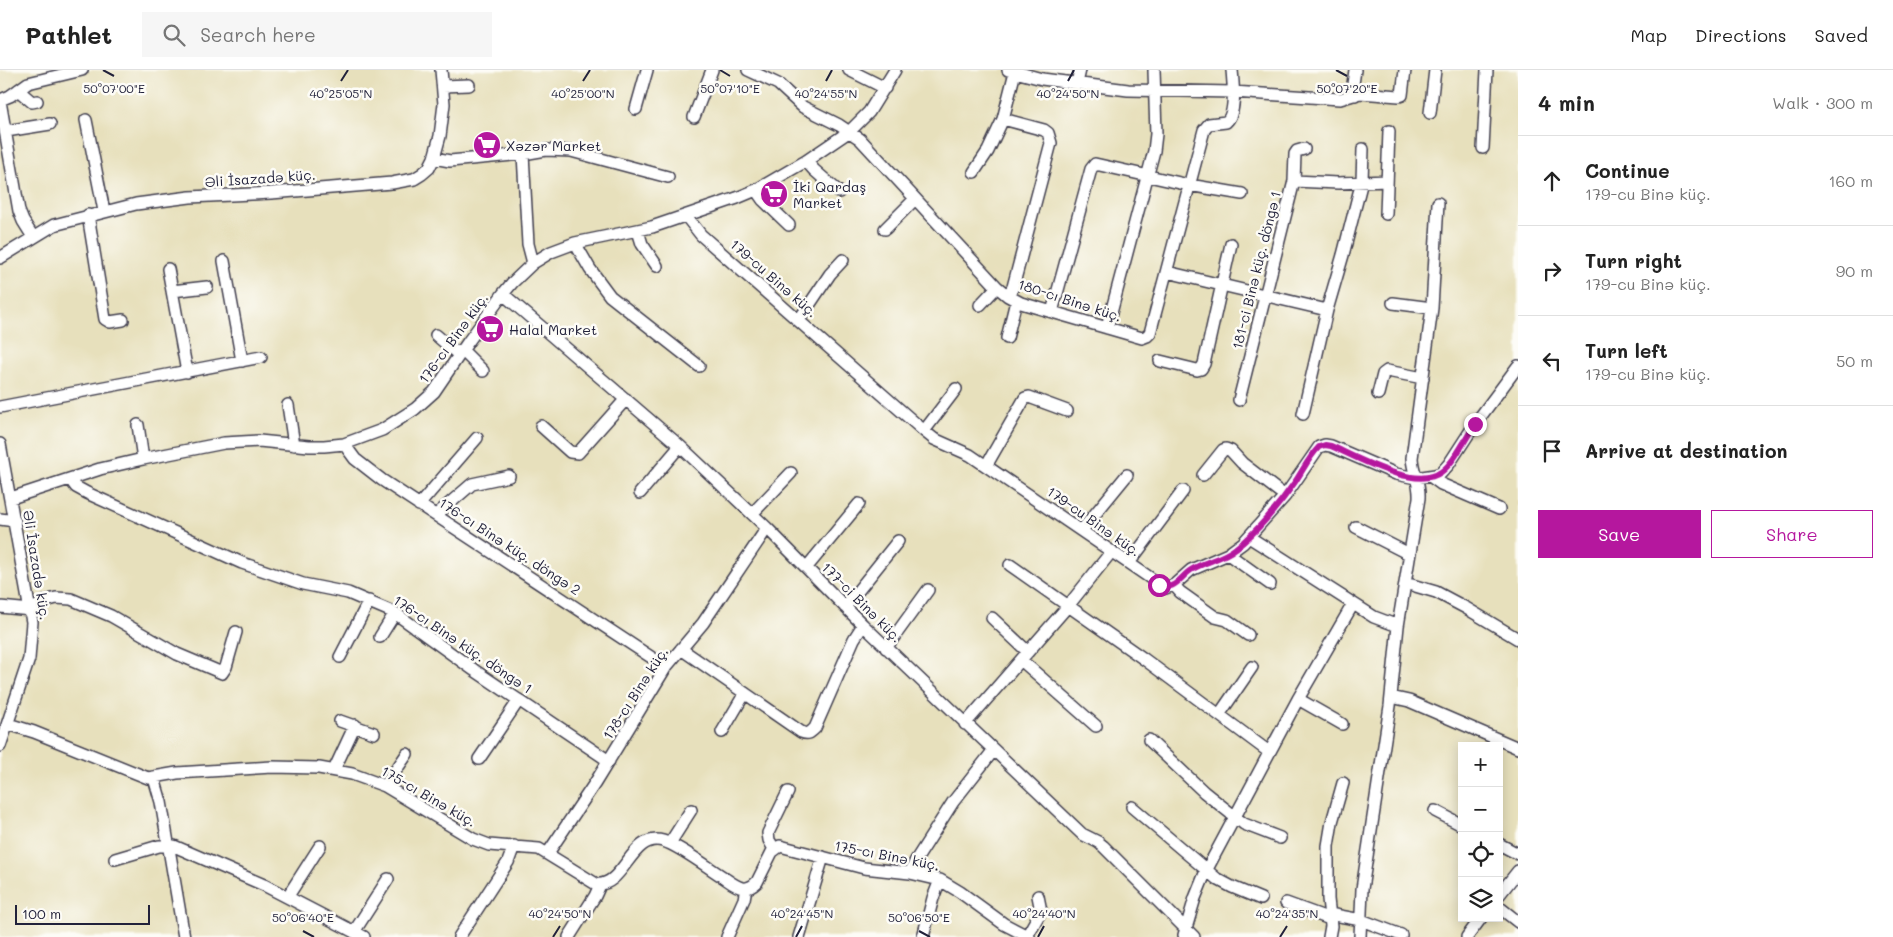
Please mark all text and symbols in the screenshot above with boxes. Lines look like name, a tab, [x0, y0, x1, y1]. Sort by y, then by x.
search box	[142, 12, 492, 57]
text: Pathlet	[25, 19, 112, 50]
icon: search	[160, 21, 188, 49]
text: Search here	[200, 22, 316, 47]
text: Map	[1630, 23, 1667, 47]
text: Directions	[1695, 23, 1787, 47]
text: Saved	[1815, 23, 1868, 47]
text: 50°07'00"E	[83, 80, 145, 96]
text: 50°07'10"E	[700, 80, 760, 96]
text: 50°07'20"E	[1317, 80, 1378, 96]
text: 40°25'05"N	[310, 85, 372, 101]
text: 40°25'00"N	[551, 85, 615, 101]
text: 40°24'55"N	[795, 85, 857, 101]
text: 40°24'50"N	[1037, 85, 1099, 101]
text: 4 min	[1538, 89, 1595, 116]
text: Walk · 300 m	[1772, 92, 1873, 113]
supermarket icon: Xəzər Market	[472, 130, 502, 160]
place label: Xəzər Market	[506, 136, 601, 155]
text: Continue	[1585, 158, 1670, 183]
street label: Əli İsazadə küç.	[204, 165, 316, 191]
icon: ahead	[1538, 167, 1566, 195]
text: 160 m	[1828, 170, 1873, 191]
place label: İki Qardaş Market	[793, 177, 866, 212]
supermarket icon: İki Qardaş Market	[759, 179, 789, 209]
text: 179-cu Binə küç.	[1585, 183, 1711, 204]
street label: 181-ci Binə küç. döngə 1	[1227, 189, 1285, 351]
street label: 179-cu Binə küç.	[726, 235, 822, 321]
text: Turn right	[1585, 248, 1682, 273]
icon: right	[1538, 257, 1566, 285]
text: 90 m	[1836, 260, 1873, 281]
text: 179-cu Binə küç.	[1585, 273, 1711, 294]
street label: 180-cı Binə küç.	[1016, 274, 1124, 326]
street label: 176-cı Binə küç.	[414, 289, 492, 387]
supermarket icon: Halal Market	[475, 314, 505, 344]
place label: Halal Market	[509, 320, 597, 339]
text: Turn left	[1585, 338, 1668, 363]
icon: left	[1538, 347, 1566, 375]
text: 50 m	[1836, 350, 1873, 371]
text: 179-cu Binə küç.	[1585, 363, 1711, 384]
route end	[1464, 413, 1487, 436]
icon: arrive	[1538, 437, 1566, 465]
text: Arrive at destination	[1585, 438, 1788, 463]
street label: 179-cu Binə küç.	[1044, 482, 1144, 560]
street label: 176-cı Binə küç. döngə 2	[435, 493, 585, 599]
street label: Əli İsazadə küç.	[19, 509, 55, 621]
button: Save	[1538, 510, 1701, 558]
button: Share	[1711, 510, 1873, 558]
street label: 177-ci Binə küç.	[818, 558, 906, 646]
route start	[1148, 574, 1171, 597]
street label: 176-cı Binə küç. döngə 1	[390, 590, 536, 698]
street label: 178-cı Binə küç.	[598, 643, 672, 743]
map controls	[1458, 742, 1503, 922]
button: +	[1458, 742, 1503, 787]
street label: 175-cı Binə küç.	[378, 761, 480, 831]
button: −	[1458, 787, 1503, 832]
button: locate	[1458, 832, 1503, 877]
street label: 175-cı Binə küç.	[833, 836, 941, 874]
button: layers	[1458, 877, 1503, 922]
scale bar	[15, 902, 150, 925]
text: 100 m	[22, 904, 61, 923]
text: 40°24'50"N	[529, 905, 591, 921]
text: 40°24'45"N	[771, 905, 833, 921]
text: 40°24'40"N	[1013, 905, 1076, 921]
text: 40°24'35"N	[1256, 905, 1318, 921]
text: 50°06'40"E	[272, 909, 334, 925]
text: 50°06'50"E	[888, 909, 950, 925]

